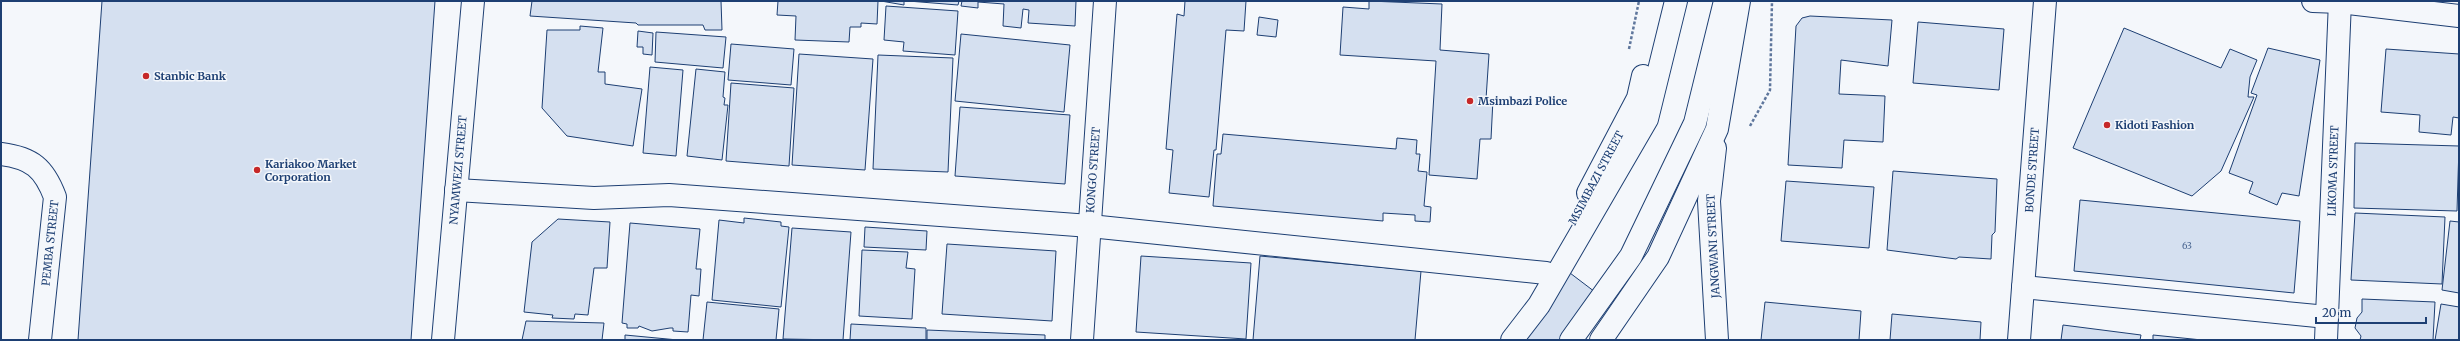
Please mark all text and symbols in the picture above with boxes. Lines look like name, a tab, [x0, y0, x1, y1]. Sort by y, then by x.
place label: Stanbic Bank	[154, 69, 227, 83]
marker: Stanbic Bank	[141, 71, 151, 81]
place label: Msimbazi Police	[1478, 94, 1567, 108]
marker: Msimbazi Police	[1465, 96, 1475, 106]
street label: NYAMWEZI STREET	[446, 114, 470, 225]
place label: Kidoti Fashion	[2115, 118, 2195, 132]
marker: Kidoti Fashion	[2102, 120, 2112, 130]
street label: LIKOMA STREET	[2324, 125, 2342, 217]
street label: KONGO STREET	[1083, 126, 1103, 213]
street label: BONDE STREET	[2022, 127, 2042, 213]
street label: MSIMBAZI STREET	[1565, 128, 1627, 227]
place label: Kariakoo Market Corporation	[265, 157, 357, 184]
marker: Kariakoo Market Corporation	[252, 165, 262, 175]
street label: JANGWANI STREET	[1703, 193, 1723, 299]
street label: PEMBA STREET	[39, 199, 61, 286]
house number: 63	[2182, 240, 2192, 251]
scale bar	[2316, 299, 2426, 325]
text: 20 m	[2322, 305, 2351, 320]

